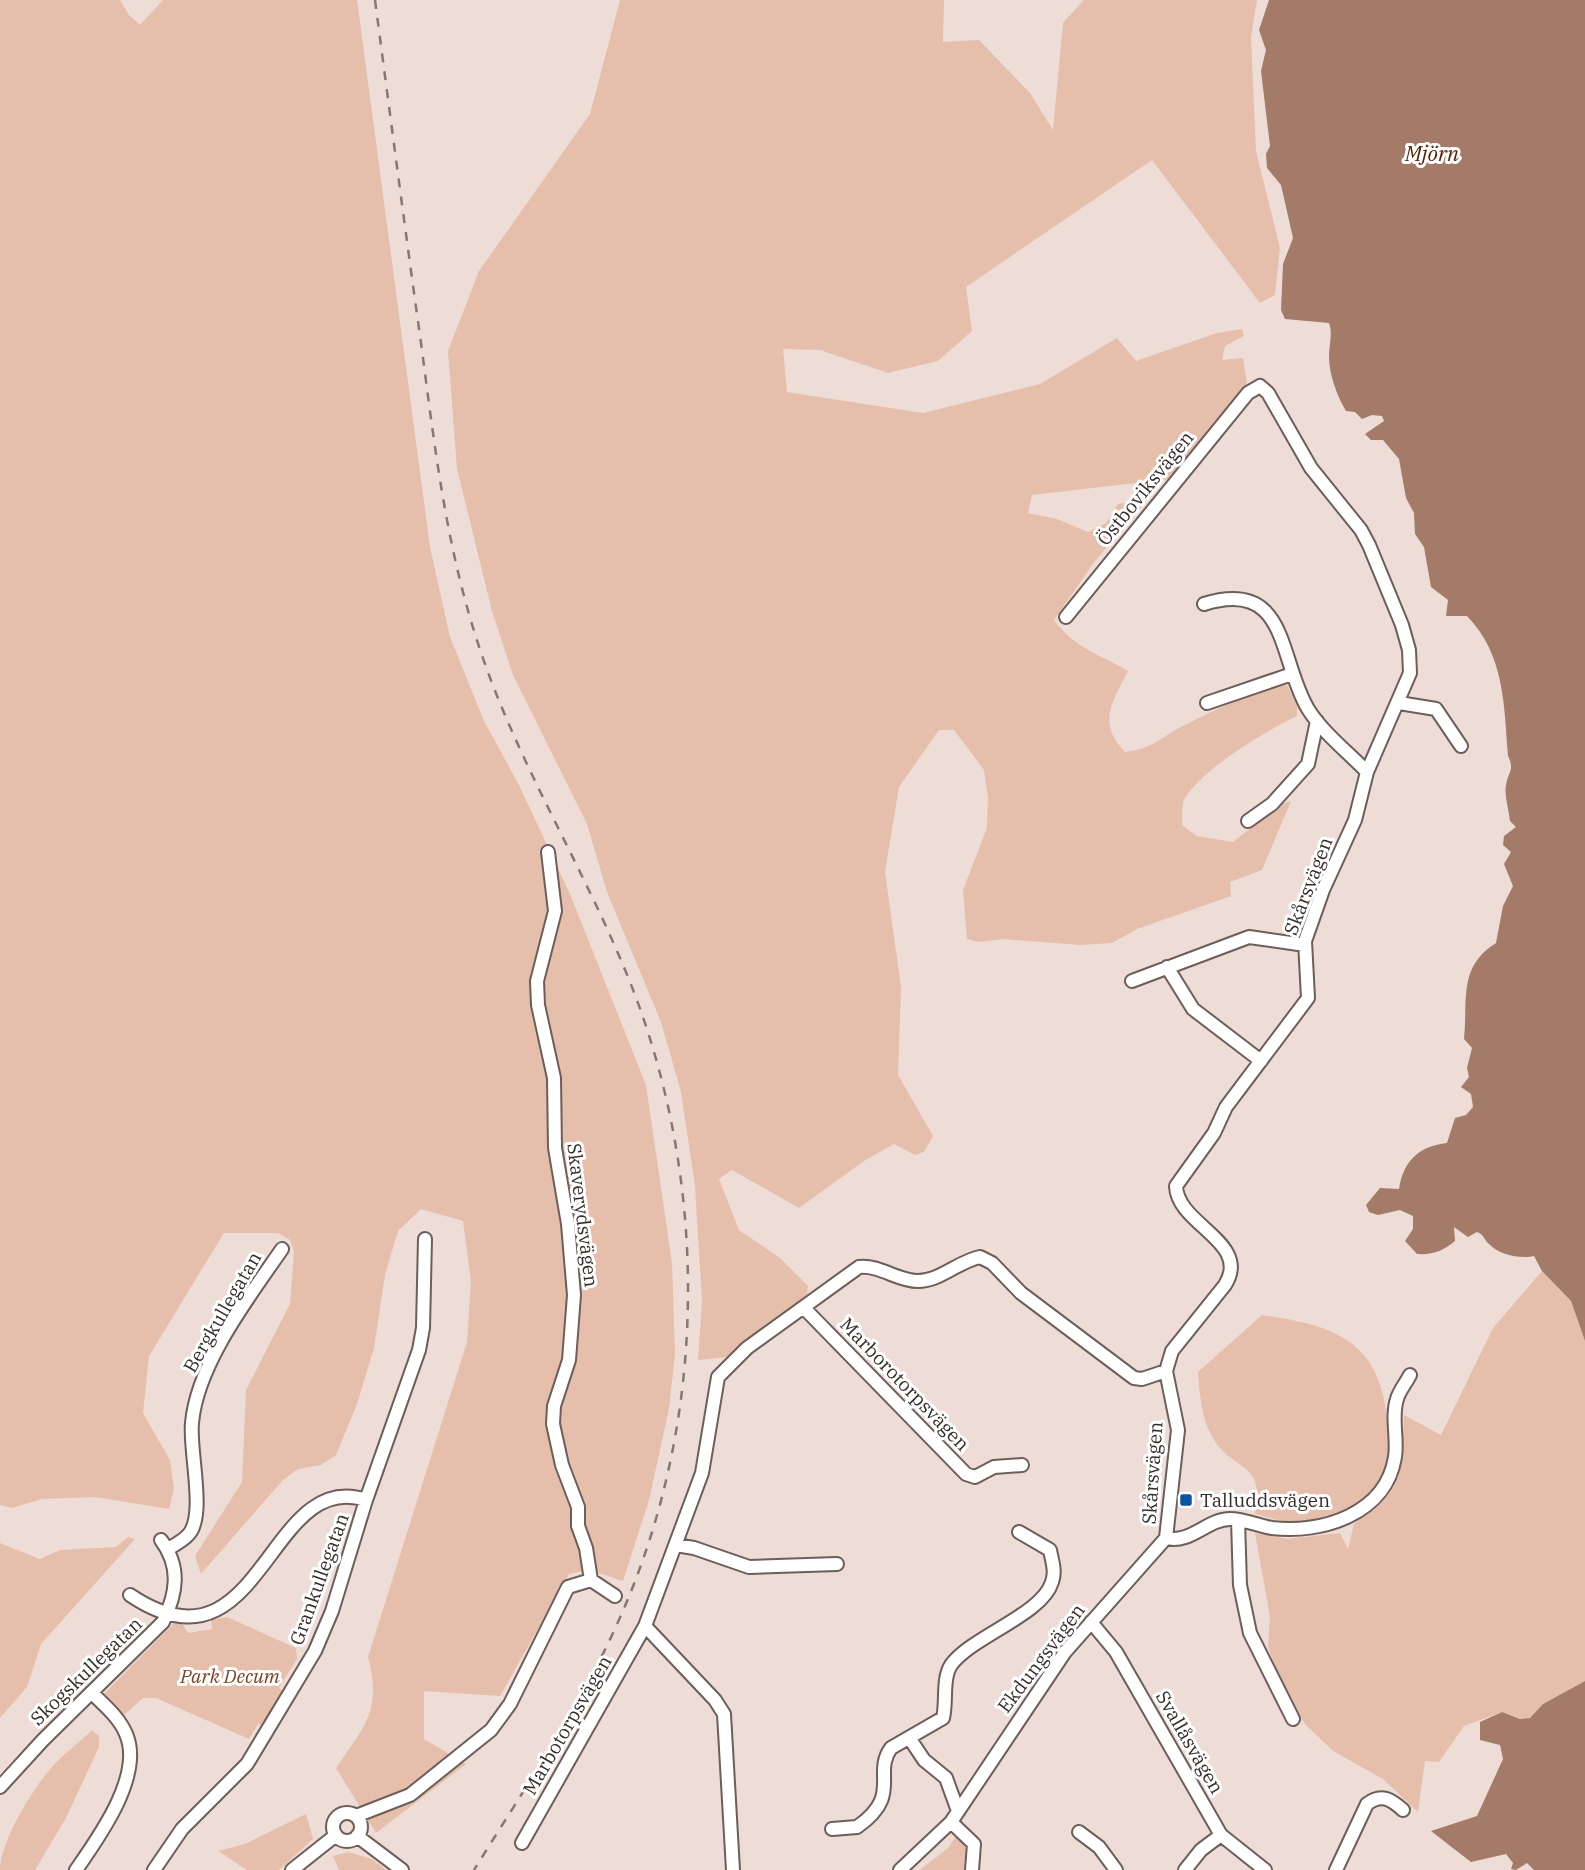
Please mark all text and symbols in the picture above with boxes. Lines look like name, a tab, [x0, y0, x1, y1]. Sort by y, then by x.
water label: Mjörn	[1404, 139, 1459, 167]
street label: Östboviksvägen	[1091, 426, 1199, 550]
street label: Skårsvägen	[1278, 834, 1338, 938]
street label: Skaverydsvägen	[562, 1142, 604, 1288]
street label: Bergkullegatan	[178, 1247, 266, 1377]
street label: Marborotorpsvägen	[835, 1312, 975, 1456]
street label: Skårsvägen	[1136, 1421, 1168, 1525]
place label: Talluddsvägen	[1200, 1488, 1330, 1512]
marker: Talluddsvägen	[1178, 1492, 1194, 1508]
street label: Grankullegatan	[284, 1510, 354, 1648]
street label: Ekdungsvägen	[992, 1599, 1090, 1717]
street label: Skogskullegatan	[25, 1612, 147, 1730]
street label: Marbotorpsvägen	[517, 1651, 617, 1799]
park label: Park Decum	[179, 1664, 280, 1688]
street label: Svallåsvägen	[1151, 1686, 1229, 1798]

